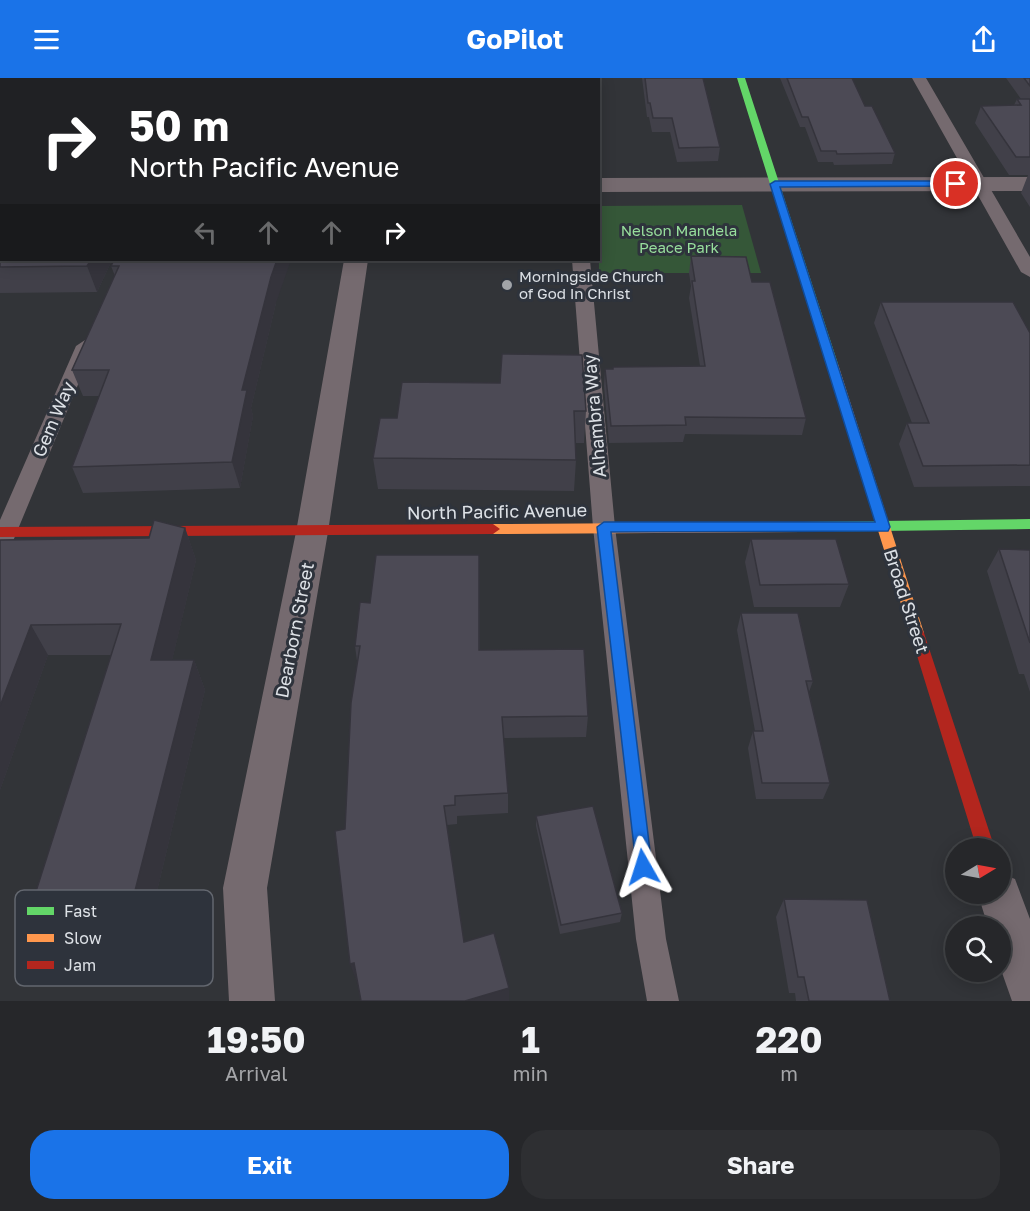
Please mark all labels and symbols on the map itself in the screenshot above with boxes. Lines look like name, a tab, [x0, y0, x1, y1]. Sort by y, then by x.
pin	[930, 158, 981, 209]
park label: Nelson Mandela Peace Park	[621, 221, 737, 256]
place label: Morningside Church of God In Christ	[519, 267, 664, 302]
marker: Morningside Church of God In Christ	[500, 278, 514, 292]
street label: Alhambra Way	[578, 353, 610, 479]
street label: Gem Way	[27, 378, 79, 460]
street label: North Pacific Avenue	[407, 498, 587, 524]
street label: Broad Street	[880, 546, 934, 656]
street label: Dearborn Street	[270, 560, 318, 700]
position arrow	[611, 835, 675, 899]
north arrow	[945, 838, 1011, 904]
legend	[15, 890, 213, 986]
text: Fast	[64, 901, 97, 921]
text: Slow	[64, 928, 102, 948]
text: Jam	[64, 955, 96, 975]

